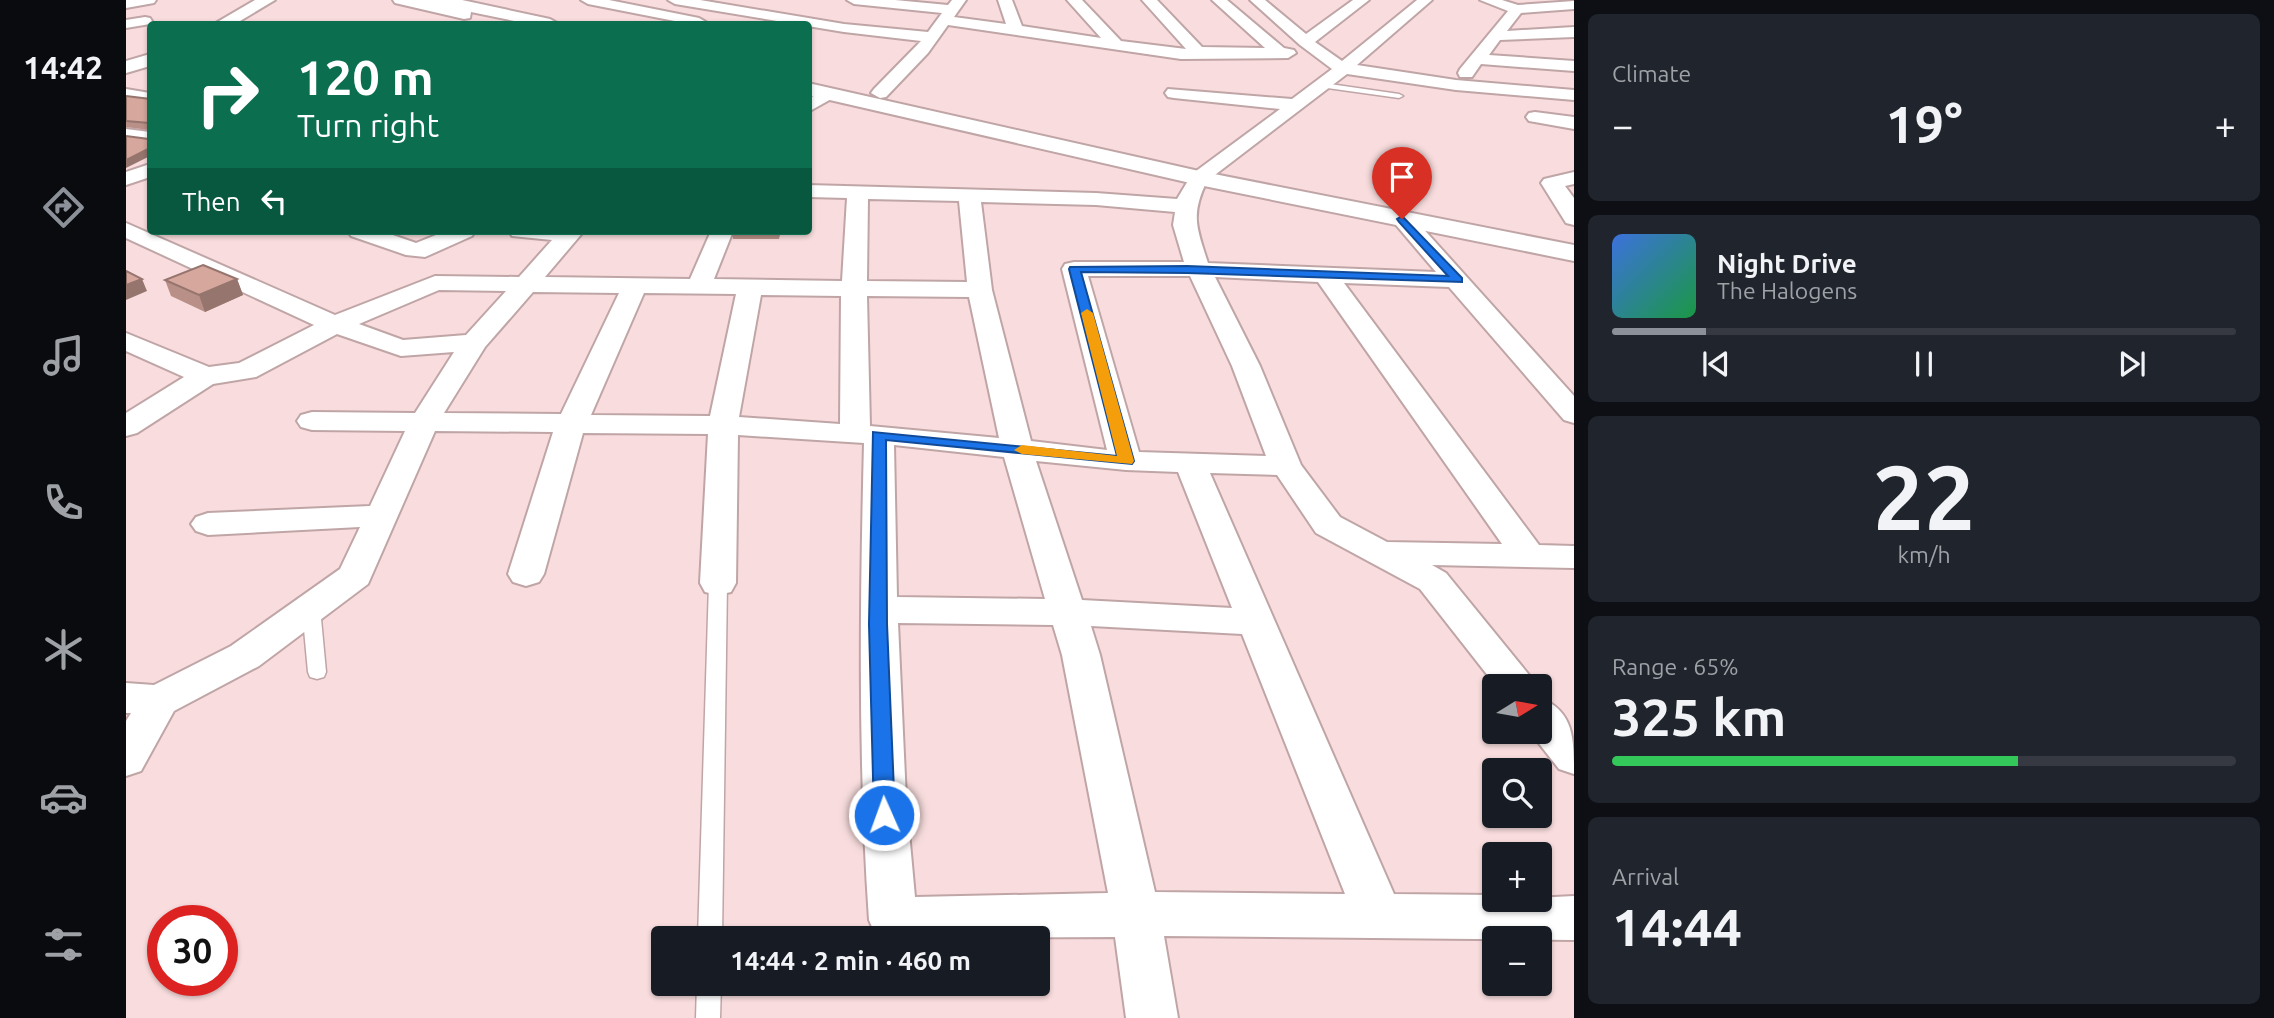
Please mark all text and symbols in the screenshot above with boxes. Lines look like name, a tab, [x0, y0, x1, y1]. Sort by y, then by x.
text: 14:42	[23, 49, 103, 85]
icon: right	[182, 49, 273, 140]
text: 120 m	[297, 49, 434, 104]
text: Climate	[1612, 61, 1691, 86]
text: 19°	[1885, 95, 1963, 153]
text: −	[1612, 104, 1633, 146]
text: +	[2215, 104, 2236, 146]
text: Turn right	[297, 107, 439, 143]
pin	[1372, 147, 1432, 219]
icon: arrive	[1383, 158, 1421, 196]
icon: left	[255, 182, 293, 220]
icon: directions	[39, 183, 88, 232]
text: Then	[182, 187, 241, 216]
text: Night Drive	[1717, 249, 1857, 278]
text: The Halogens	[1717, 278, 1857, 303]
icon: music	[39, 331, 88, 380]
icon: previous	[1697, 345, 1735, 383]
icon: pause	[1905, 345, 1943, 383]
icon: next	[2113, 345, 2151, 383]
text: 22	[1873, 445, 1975, 547]
icon: phone	[39, 478, 88, 527]
text: km/h	[1897, 542, 1951, 567]
icon: climate	[39, 625, 88, 674]
text: Range · 65%	[1612, 654, 1739, 679]
north arrow	[1482, 674, 1552, 744]
map controls	[1482, 674, 1552, 996]
text: 325 km	[1612, 688, 1786, 746]
button: search	[1482, 758, 1552, 828]
icon: car	[39, 773, 88, 822]
position arrow	[847, 778, 921, 852]
button: +	[1482, 842, 1552, 912]
text: Arrival	[1612, 864, 1679, 889]
text: 14:44	[1612, 898, 1742, 956]
speed limit sign: 30	[147, 905, 238, 996]
icon: filters	[39, 920, 88, 969]
button: −	[1482, 926, 1552, 996]
text: 14:44 · 2 min · 460 m	[730, 946, 971, 975]

